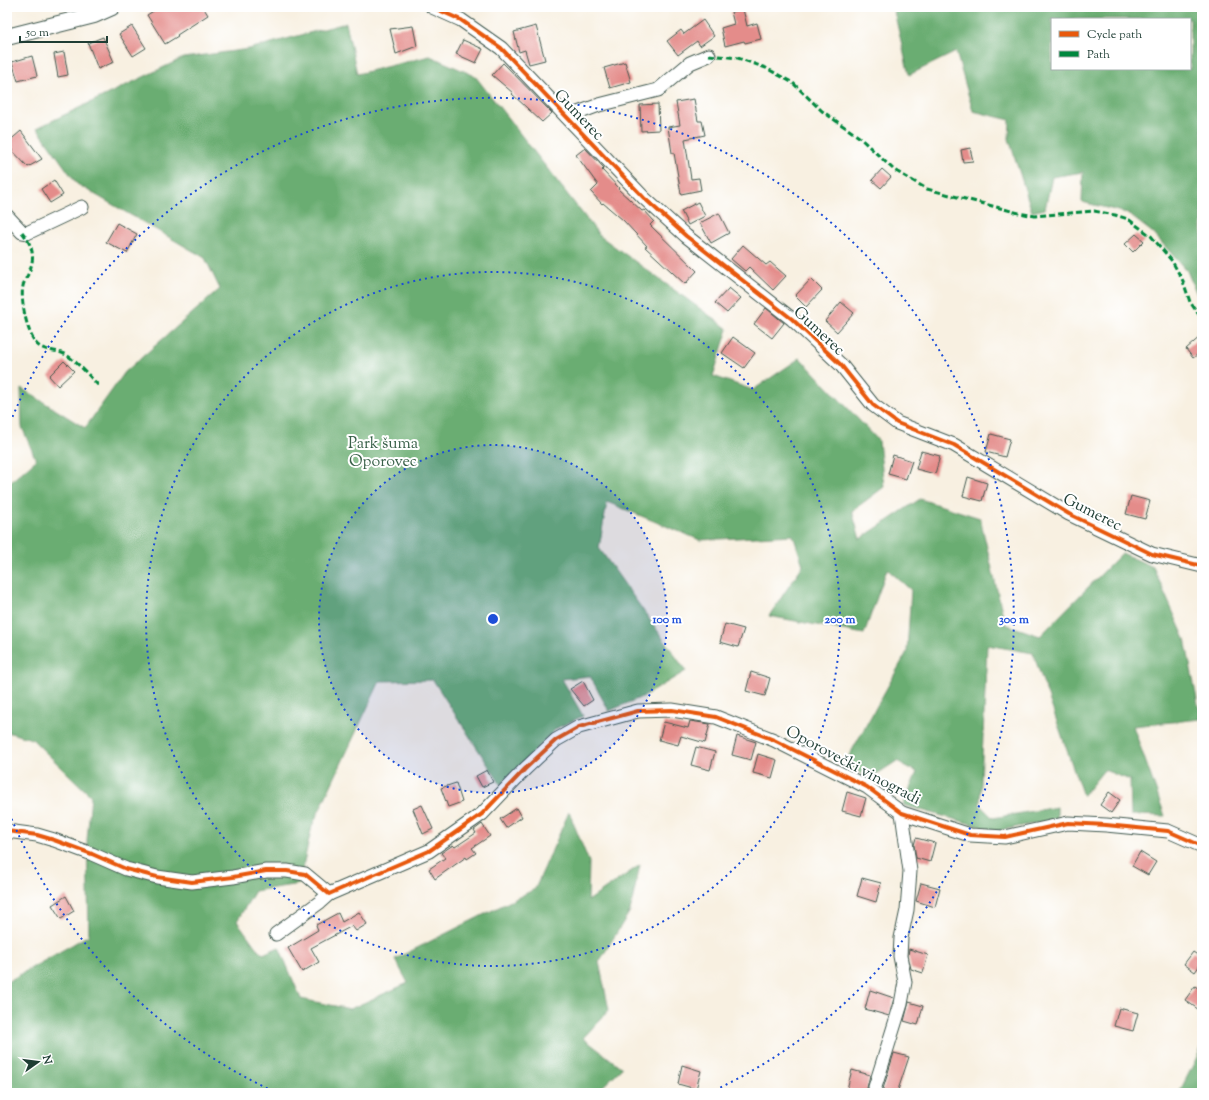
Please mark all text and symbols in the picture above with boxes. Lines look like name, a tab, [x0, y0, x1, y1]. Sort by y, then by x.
scale bar	[20, 18, 107, 44]
legend	[1051, 18, 1191, 70]
text: 50 m	[25, 24, 49, 42]
text: Cycle path	[1087, 26, 1142, 44]
text: Path	[1087, 46, 1110, 64]
street label: Gumerec	[548, 85, 609, 147]
street label: Gumerec	[787, 302, 849, 362]
park label: Park šuma Oporovec	[348, 433, 419, 474]
street label: Gumerec	[1058, 489, 1125, 538]
text: 100 m	[651, 611, 682, 629]
text: 200 m	[825, 611, 855, 629]
text: 300 m	[999, 611, 1029, 629]
centre of rings	[486, 612, 500, 626]
street label: Oporovečki vinogradi	[781, 721, 925, 812]
north arrow	[18, 1042, 58, 1082]
text: N	[38, 1053, 56, 1066]

